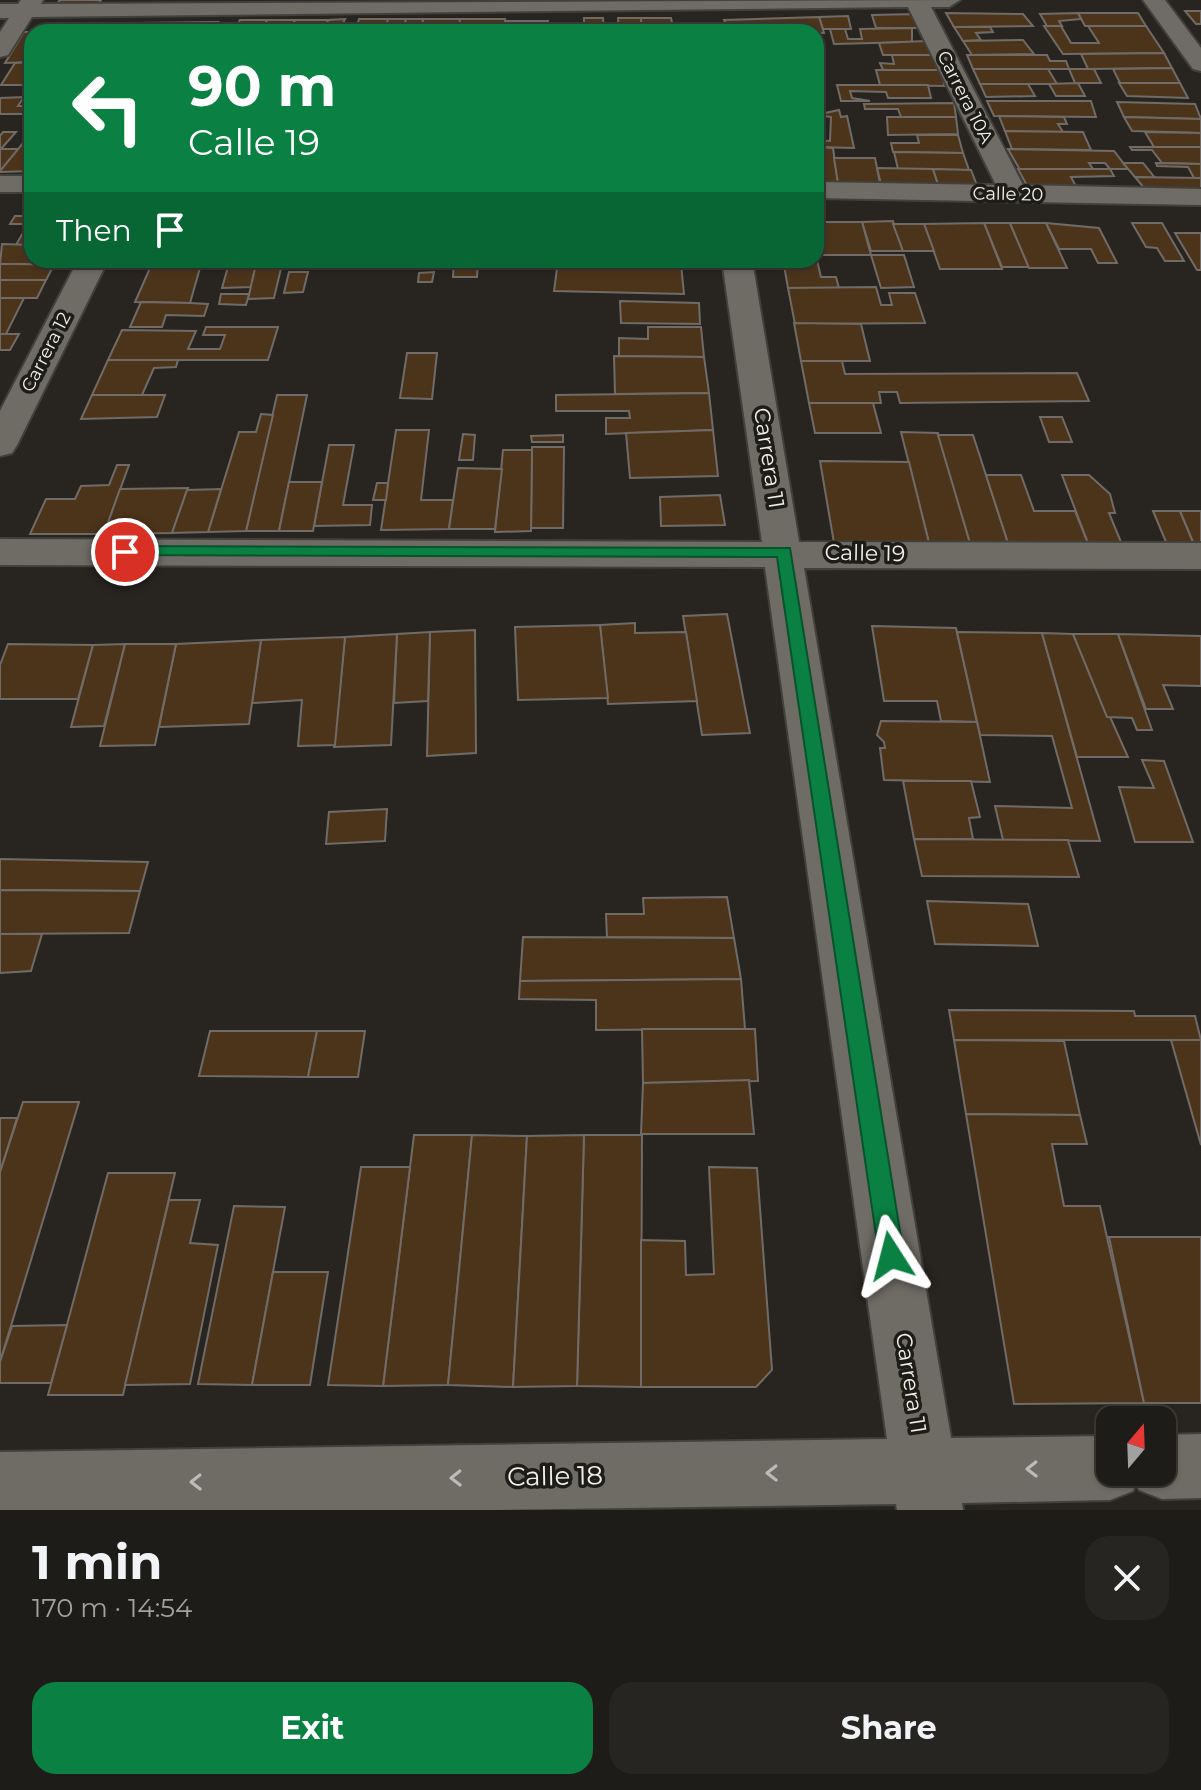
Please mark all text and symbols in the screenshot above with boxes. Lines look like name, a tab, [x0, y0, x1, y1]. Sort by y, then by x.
street label: Carrera 10A	[932, 47, 998, 147]
text: 90 m	[188, 52, 336, 120]
icon: left	[56, 56, 160, 160]
text: Calle 19	[188, 120, 320, 164]
street label: Calle 20	[973, 182, 1043, 206]
icon: arrive	[148, 208, 192, 252]
text: Then	[56, 212, 132, 249]
street label: Carrera 12	[17, 308, 75, 396]
street label: Carrera 11	[748, 406, 790, 510]
pin	[91, 518, 159, 586]
icon: arrive	[103, 530, 147, 574]
street label: Calle 19	[824, 539, 906, 567]
position arrow	[849, 1214, 933, 1298]
street label: Carrera 11	[890, 1331, 932, 1435]
north arrow	[1096, 1406, 1176, 1486]
map controls	[1096, 1406, 1176, 1486]
street label: Calle 18	[507, 1459, 603, 1493]
one-way arrow	[1025, 1460, 1038, 1478]
one-way arrow	[765, 1464, 778, 1482]
one-way arrow	[449, 1469, 462, 1487]
one-way arrow	[189, 1473, 202, 1491]
text: 1 min	[32, 1533, 162, 1591]
button: close	[1085, 1536, 1169, 1620]
text: 170 m · 14:54	[32, 1592, 192, 1624]
button: Exit	[32, 1682, 593, 1774]
button: Share	[609, 1682, 1169, 1774]

